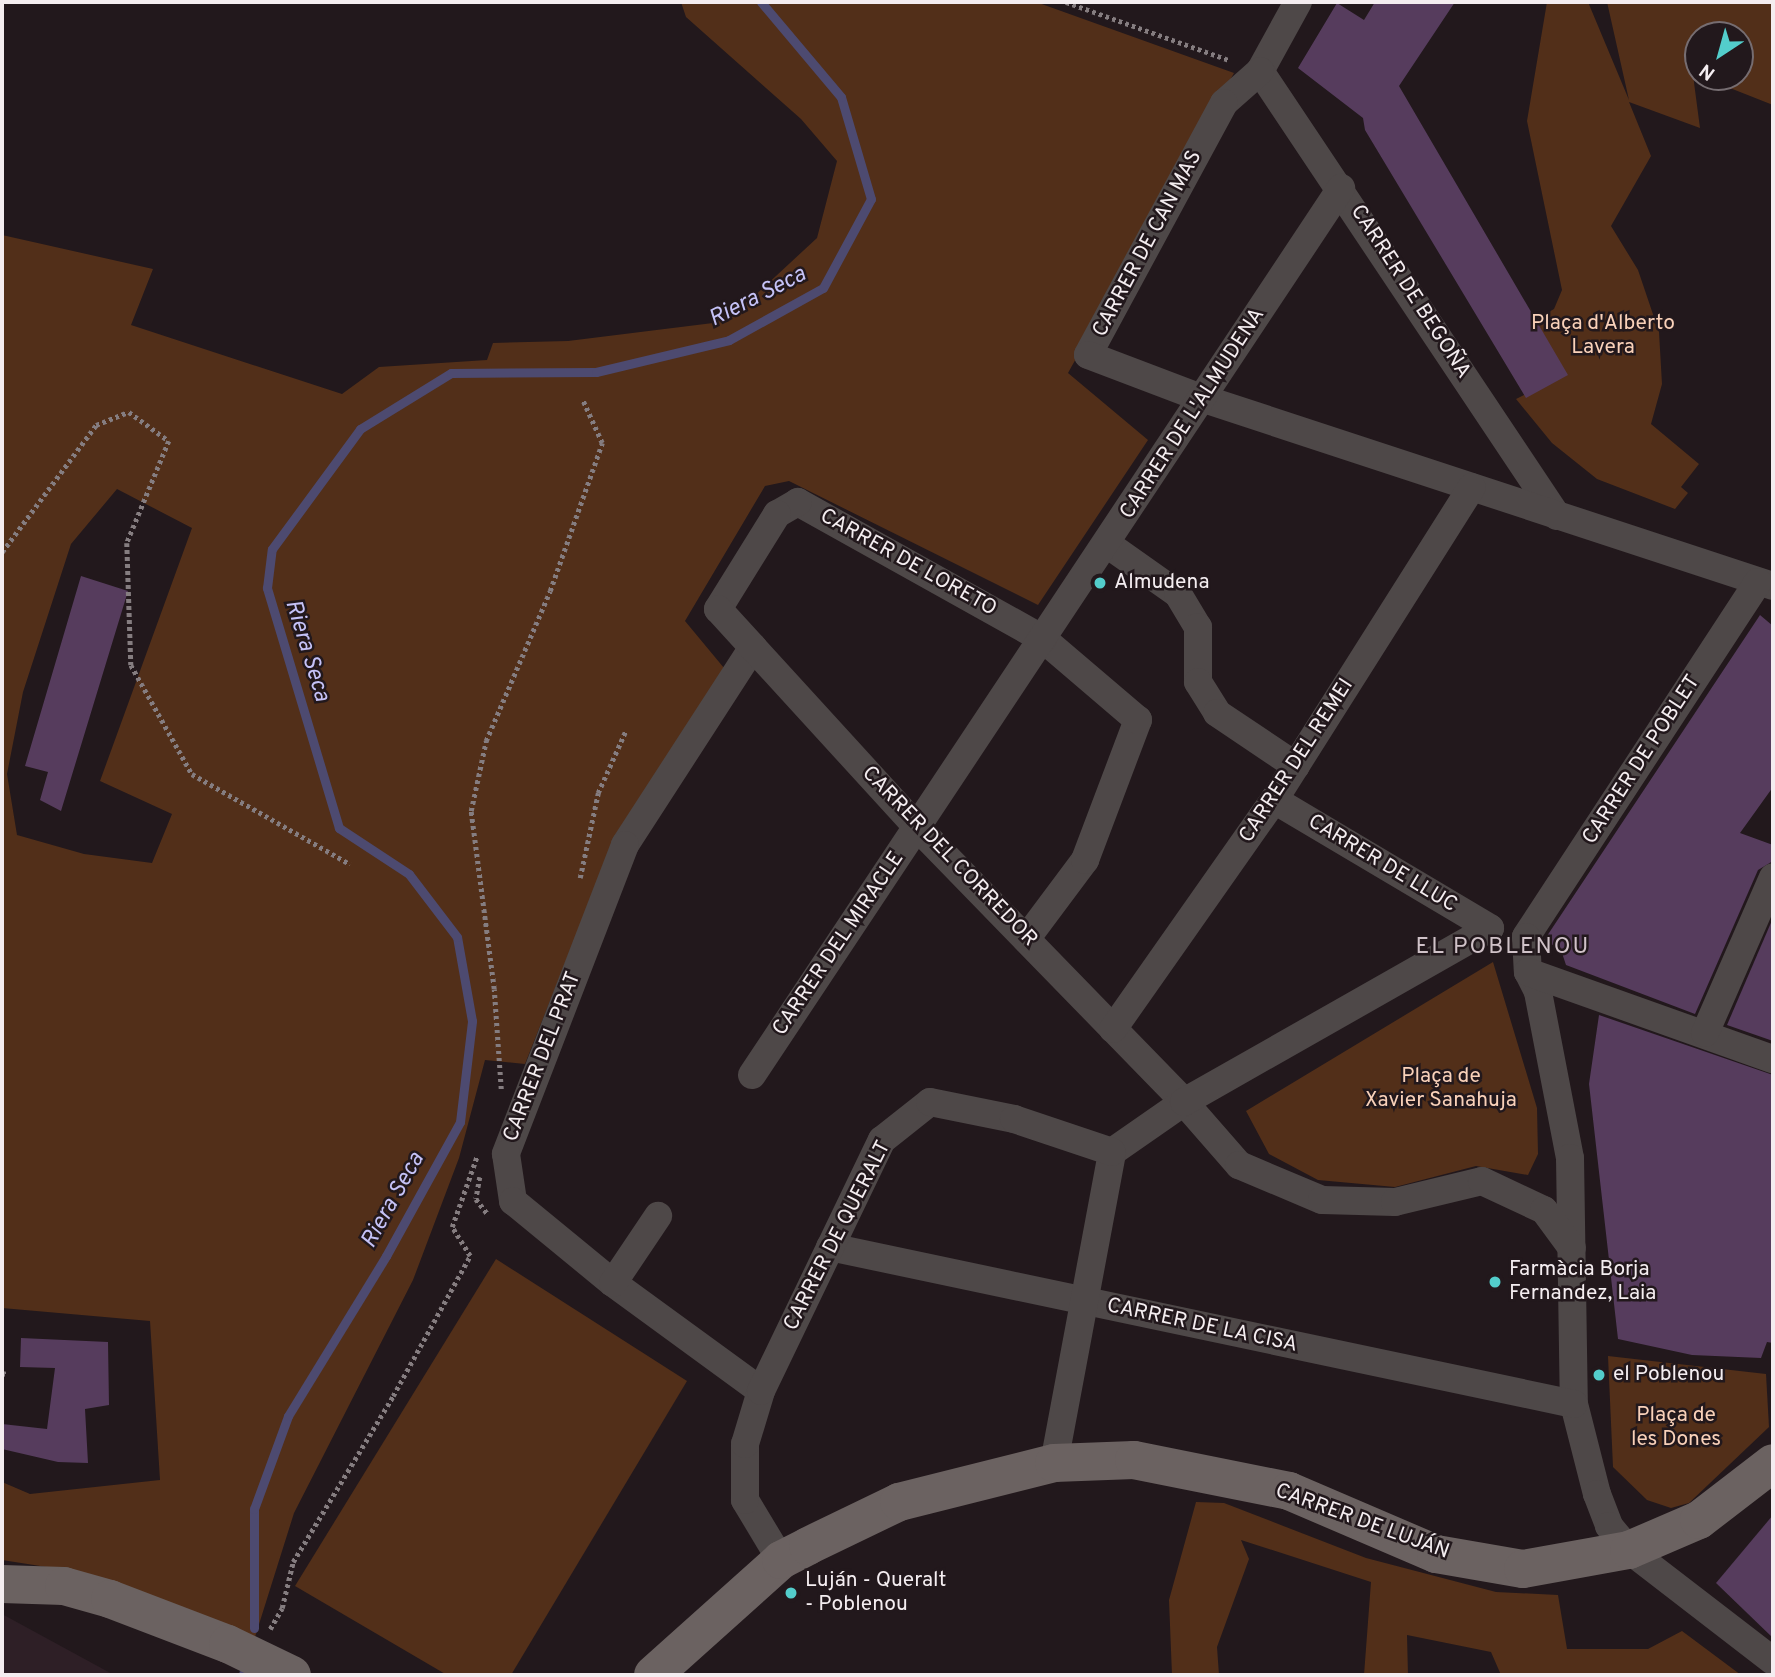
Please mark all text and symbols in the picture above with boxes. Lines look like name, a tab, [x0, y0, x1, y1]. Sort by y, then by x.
north arrow	[1684, 21, 1754, 91]
text: N	[1695, 58, 1720, 85]
street label: CARRER DE CAN MAS	[1088, 146, 1208, 342]
street label: CARRER DE BEGOÑA	[1344, 200, 1476, 384]
water label: Riera Seca	[705, 262, 811, 334]
street label: CARRER DE L'ALMUDENA	[1115, 304, 1271, 524]
park label: Plaça d'Alberto Lavera	[1531, 311, 1675, 361]
street label: CARRER DE LORETO	[815, 504, 1001, 622]
place label: Almudena	[1114, 570, 1210, 596]
marker: Almudena	[1092, 575, 1108, 591]
water label: Riera Seca	[277, 597, 335, 705]
street label: CARRER DE POBLET	[1578, 671, 1706, 849]
street label: CARRER DEL REMEI	[1234, 674, 1360, 848]
street label: CARRER DEL CORREDOR	[856, 761, 1042, 953]
street label: CARRER DE LLUC	[1303, 810, 1461, 918]
street label: CARRER DEL MIRACLE	[768, 847, 910, 1041]
district label: EL POBLENOU	[1417, 934, 1589, 962]
street label: CARRER DEL PRAT	[499, 968, 587, 1146]
park label: Plaça de Xavier Sanahuja	[1365, 1064, 1517, 1114]
street label: CARRER DE QUERALT	[779, 1137, 897, 1335]
water label: Riera Seca	[356, 1148, 432, 1254]
place label: Farmàcia Borja Fernandez, Laia	[1509, 1257, 1656, 1307]
marker: Farmàcia Borja Fernandez, Laia	[1487, 1274, 1503, 1290]
street label: CARRER DE LA CISA	[1104, 1293, 1300, 1359]
place label: el Poblenou	[1613, 1362, 1724, 1388]
marker: el Poblenou	[1591, 1367, 1607, 1383]
park label: Plaça de les Dones	[1631, 1403, 1721, 1453]
street label: CARRER DE LUJÁN	[1272, 1479, 1452, 1565]
place label: Luján - Queralt - Poblenou	[805, 1568, 947, 1618]
marker: Luján - Queralt - Poblenou	[783, 1585, 799, 1601]

